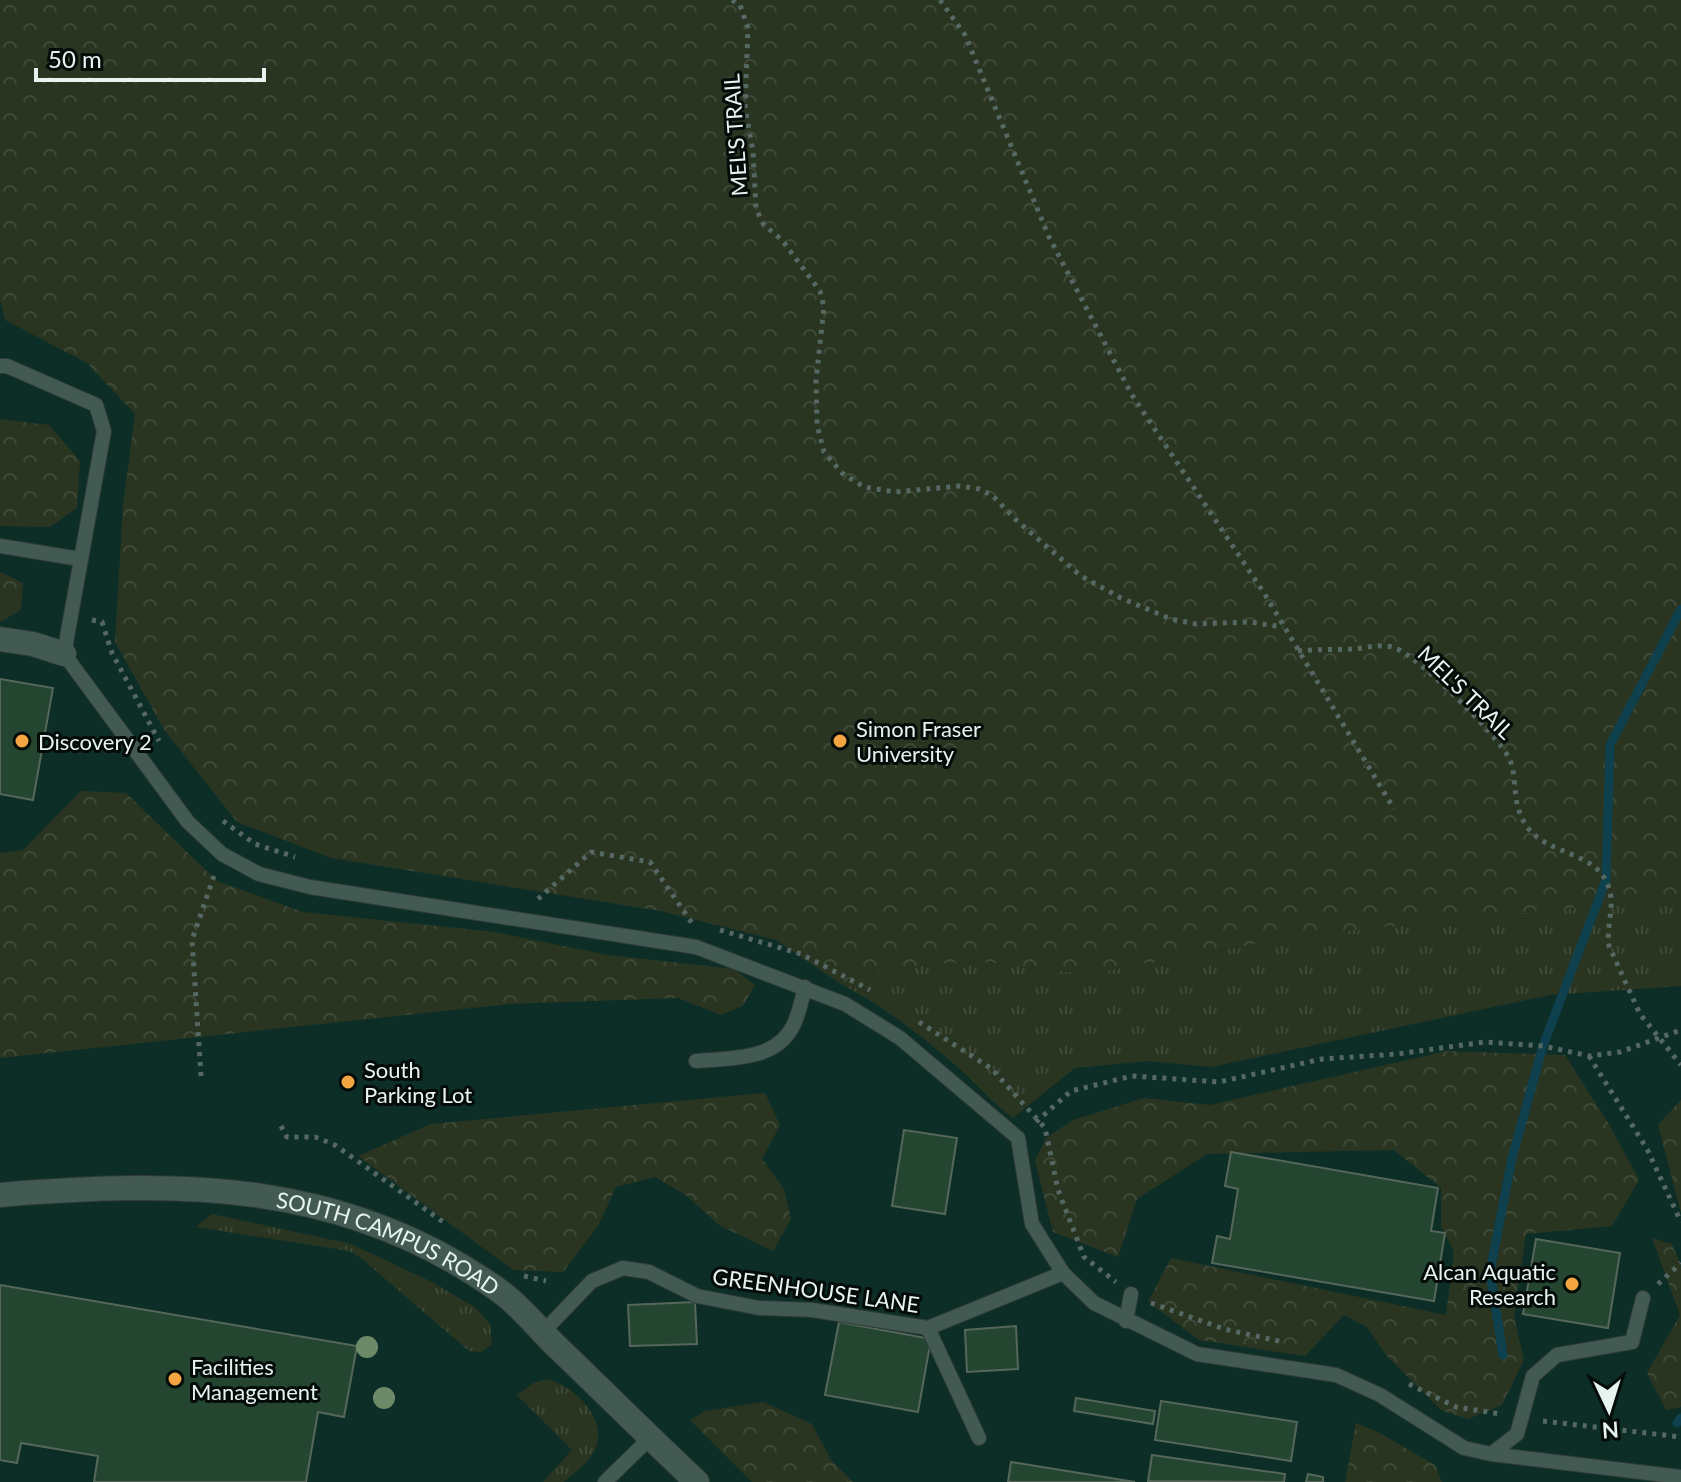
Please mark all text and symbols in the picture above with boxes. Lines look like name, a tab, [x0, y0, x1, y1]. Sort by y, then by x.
scale bar	[36, 32, 264, 82]
text: 50 m	[48, 44, 102, 73]
street label: MEL'S TRAIL	[717, 73, 753, 197]
street label: MEL'S TRAIL	[1412, 640, 1520, 744]
place label: Simon Fraser University	[856, 715, 981, 767]
place label: Discovery 2	[38, 728, 152, 755]
marker: Discovery 2	[13, 732, 31, 750]
marker: Simon Fraser University	[831, 732, 849, 750]
place label: South Parking Lot	[364, 1056, 472, 1108]
marker: South Parking Lot	[339, 1073, 357, 1091]
street label: SOUTH CAMPUS ROAD	[274, 1185, 505, 1300]
place label: Alcan Aquatic Research	[1423, 1258, 1556, 1310]
street label: GREENHOUSE LANE	[711, 1262, 921, 1318]
marker: Alcan Aquatic Research	[1563, 1275, 1581, 1293]
place label: Facilities Management	[191, 1353, 318, 1405]
marker: Facilities Management	[166, 1370, 184, 1388]
north arrow	[1569, 1370, 1649, 1450]
text: N	[1601, 1416, 1620, 1445]

